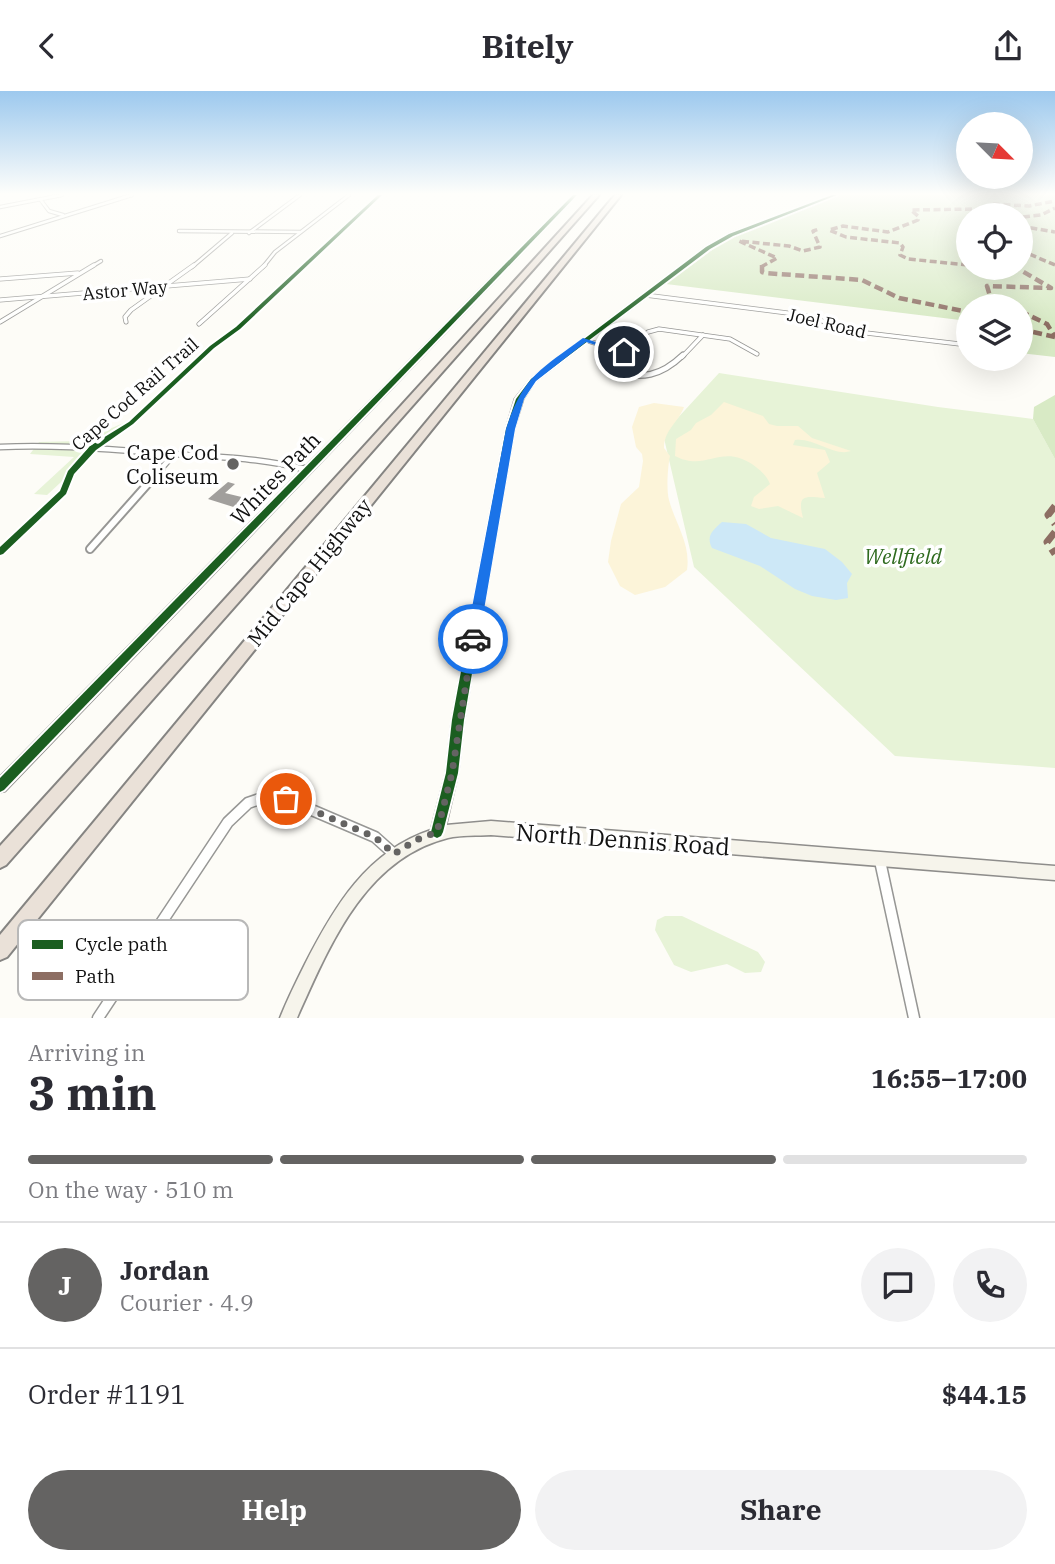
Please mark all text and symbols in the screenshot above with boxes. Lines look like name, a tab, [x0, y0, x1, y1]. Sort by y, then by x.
text: Bitely	[481, 25, 574, 67]
icon: back	[28, 27, 66, 65]
icon: share	[989, 27, 1027, 65]
north arrow	[956, 112, 1032, 189]
map controls	[956, 112, 1033, 371]
button: locate	[956, 203, 1033, 280]
street label: Astor Way	[82, 275, 169, 305]
button: layers	[956, 294, 1033, 371]
street label: Joel Road	[785, 303, 869, 343]
pin	[594, 322, 654, 382]
street label: Cape Cod Rail Trail	[67, 333, 203, 455]
icon: home	[605, 333, 643, 371]
street label: Whites Path	[224, 426, 326, 530]
place label: Cape Cod Coliseum	[126, 438, 219, 490]
marker: Cape Cod Coliseum	[225, 456, 241, 472]
street label: Mid Cape Highway	[241, 492, 378, 652]
park label: Wellfield	[864, 542, 943, 570]
courier	[438, 604, 508, 674]
icon: car	[454, 620, 492, 658]
pin	[256, 769, 316, 829]
icon: bag	[267, 780, 305, 818]
street label: North Dennis Road	[515, 816, 731, 862]
legend	[18, 920, 248, 1000]
text: Cycle path	[75, 932, 168, 956]
text: Path	[75, 964, 115, 988]
text: Arriving in	[28, 1037, 145, 1067]
text: 16:55–17:00	[871, 1061, 1027, 1095]
text: 3 min	[28, 1063, 157, 1123]
text: On the way · 510 m	[28, 1174, 234, 1204]
button: chat	[861, 1248, 935, 1322]
button: phone	[953, 1248, 1027, 1322]
text: Jordan	[120, 1253, 210, 1287]
text: J	[58, 1268, 72, 1302]
text: Courier · 4.9	[120, 1287, 254, 1317]
text: Order #1191	[28, 1377, 186, 1411]
text: $44.15	[942, 1377, 1027, 1411]
button: Help	[28, 1470, 521, 1550]
button: Share	[535, 1470, 1027, 1550]

